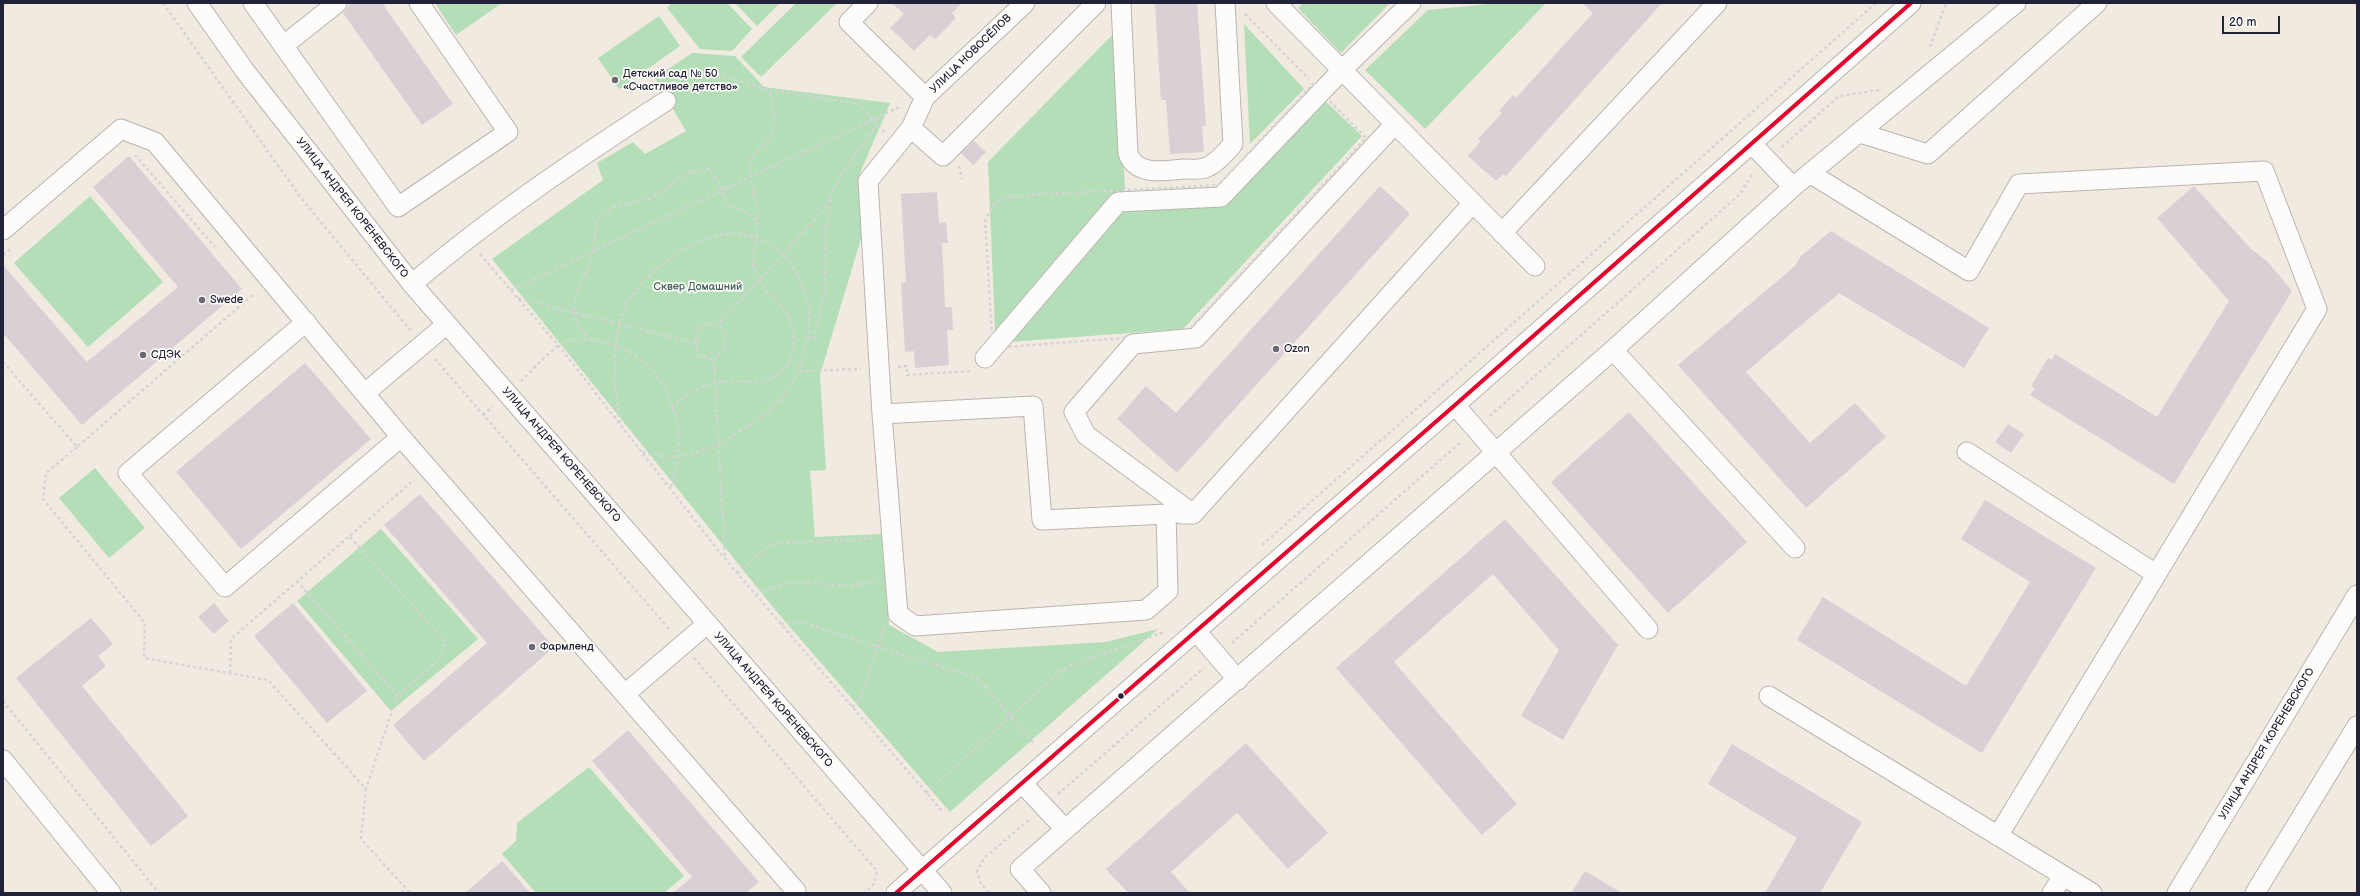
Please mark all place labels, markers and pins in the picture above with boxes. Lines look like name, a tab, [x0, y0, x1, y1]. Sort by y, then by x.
place label: Детский сад № 50 «Счастливое детство»	[623, 67, 738, 93]
marker: Детский сад № 50 «Счастливое детство»	[610, 75, 620, 85]
place label: Swede	[210, 293, 243, 307]
marker: Swede	[197, 295, 207, 305]
place label: Ozon	[1284, 342, 1310, 356]
marker: Ozon	[1271, 344, 1281, 354]
place label: СДЭК	[151, 348, 181, 362]
marker: СДЭК	[138, 350, 148, 360]
place label: Фармленд	[540, 640, 594, 654]
marker: Фармленд	[527, 642, 537, 652]
unlabelled marker	[1116, 691, 1126, 701]

